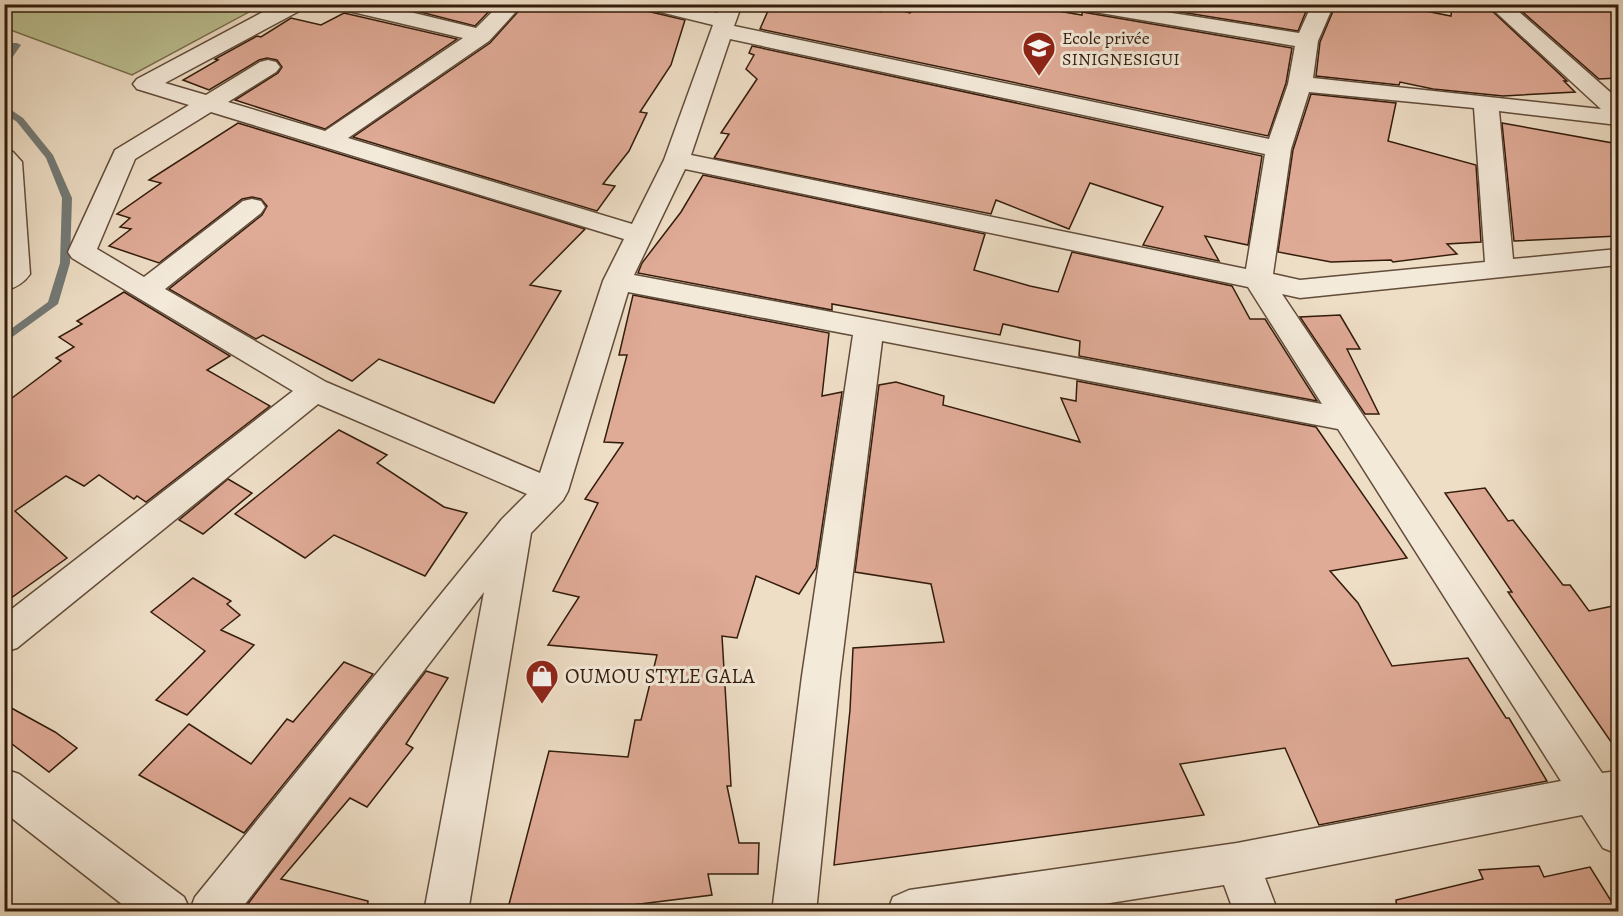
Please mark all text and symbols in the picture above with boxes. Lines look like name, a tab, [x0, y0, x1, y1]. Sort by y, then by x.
place label: Ecole privée SINIGNESIGUI	[1062, 26, 1180, 71]
school or university icon: Ecole privée SINIGNESIGUI	[1021, 30, 1057, 77]
shop icon: OUMOU STYLE GALA	[524, 658, 560, 705]
place label: OUMOU STYLE GALA	[565, 662, 756, 690]

